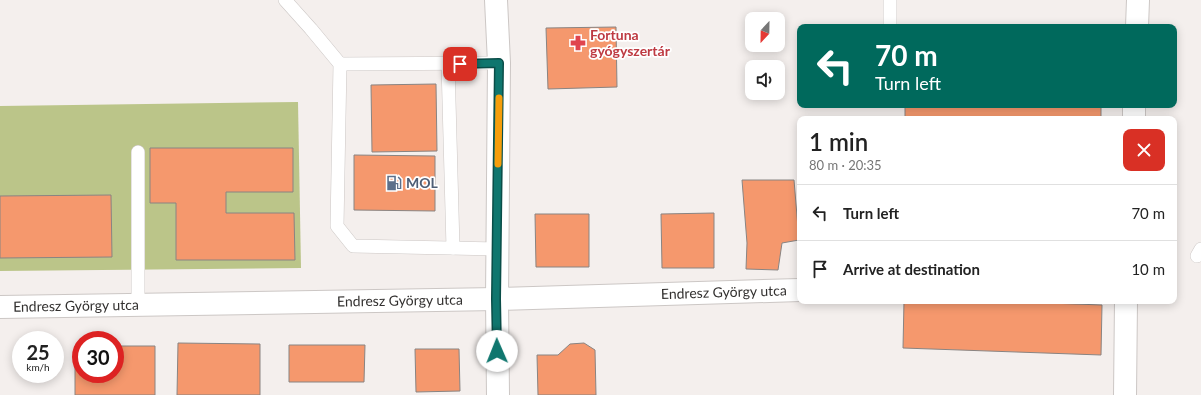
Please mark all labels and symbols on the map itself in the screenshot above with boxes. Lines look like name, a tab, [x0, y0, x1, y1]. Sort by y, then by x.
north arrow	[745, 12, 785, 52]
place label: Fortuna gyógyszertár	[590, 26, 671, 59]
pharmacy icon: Fortuna gyógyszertár	[569, 34, 587, 52]
pin	[443, 47, 477, 81]
fuel station icon: MOL	[385, 174, 403, 192]
place label: MOL	[406, 174, 439, 191]
street label: Endresz György utca	[661, 281, 787, 302]
street label: Endresz György utca	[337, 291, 463, 310]
street label: Endresz György utca	[13, 296, 139, 315]
position arrow	[476, 330, 518, 372]
speed limit sign: 30	[72, 331, 124, 383]

